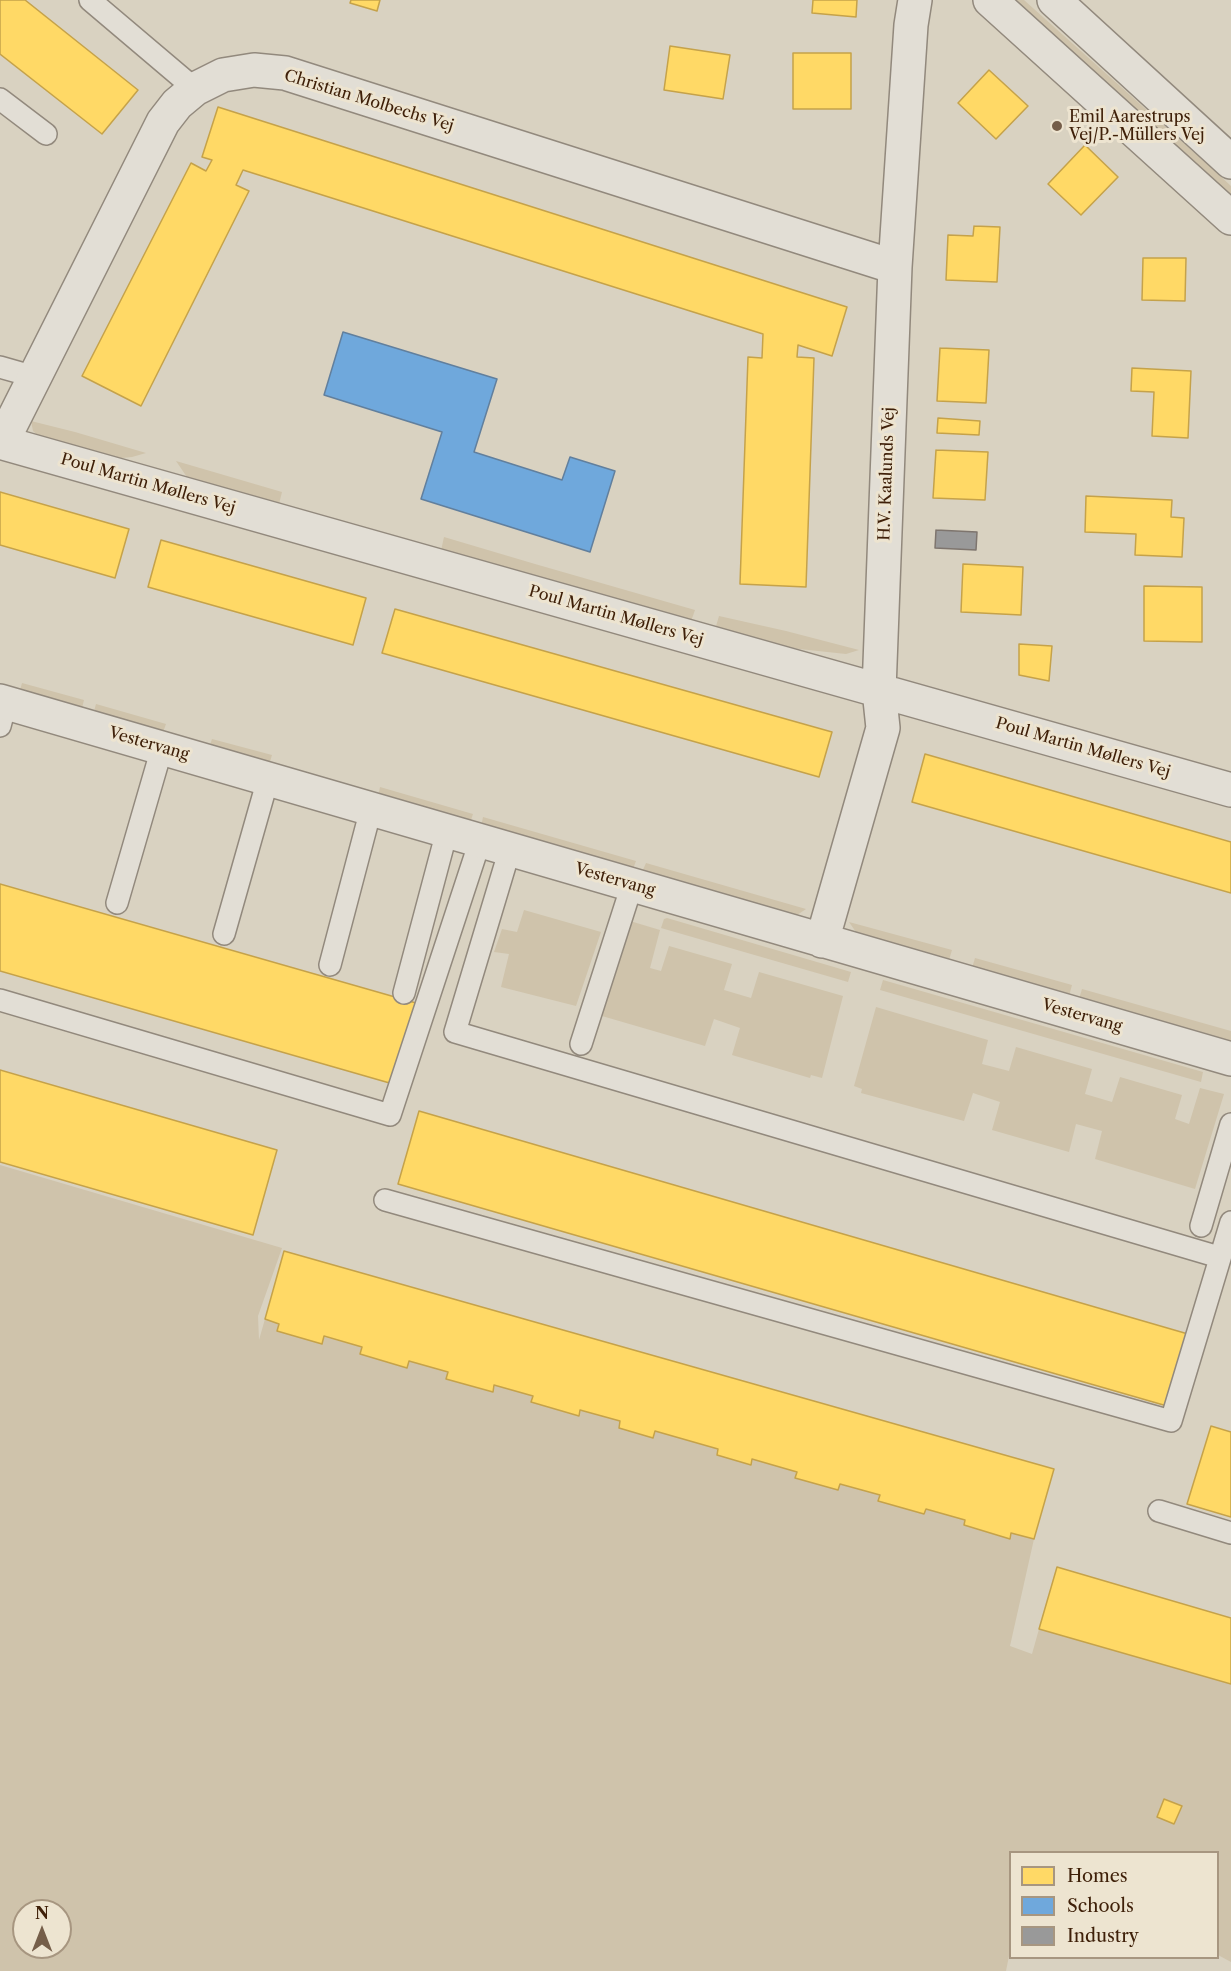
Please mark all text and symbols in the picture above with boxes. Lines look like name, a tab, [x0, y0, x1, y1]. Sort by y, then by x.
street label: Christian Molbechs Vej	[282, 66, 456, 136]
place label: Emil Aarestrups Vej/P.-Müllers Vej	[1069, 107, 1205, 145]
marker: Emil Aarestrups Vej/P.-Müllers Vej	[1050, 119, 1064, 133]
street label: H.V. Kaalunds Vej	[875, 407, 899, 541]
street label: Poul Martin Møllers Vej	[58, 450, 238, 518]
street label: Poul Martin Møllers Vej	[526, 582, 706, 650]
street label: Poul Martin Møllers Vej	[993, 714, 1173, 782]
street label: Vestervang	[107, 723, 191, 765]
street label: Vestervang	[573, 859, 657, 901]
street label: Vestervang	[1040, 995, 1124, 1037]
legend	[1009, 1851, 1219, 1959]
text: Homes	[1067, 1865, 1128, 1887]
text: Schools	[1067, 1895, 1134, 1917]
north arrow	[12, 1899, 72, 1959]
text: N	[35, 1903, 49, 1923]
text: Industry	[1067, 1925, 1139, 1947]

